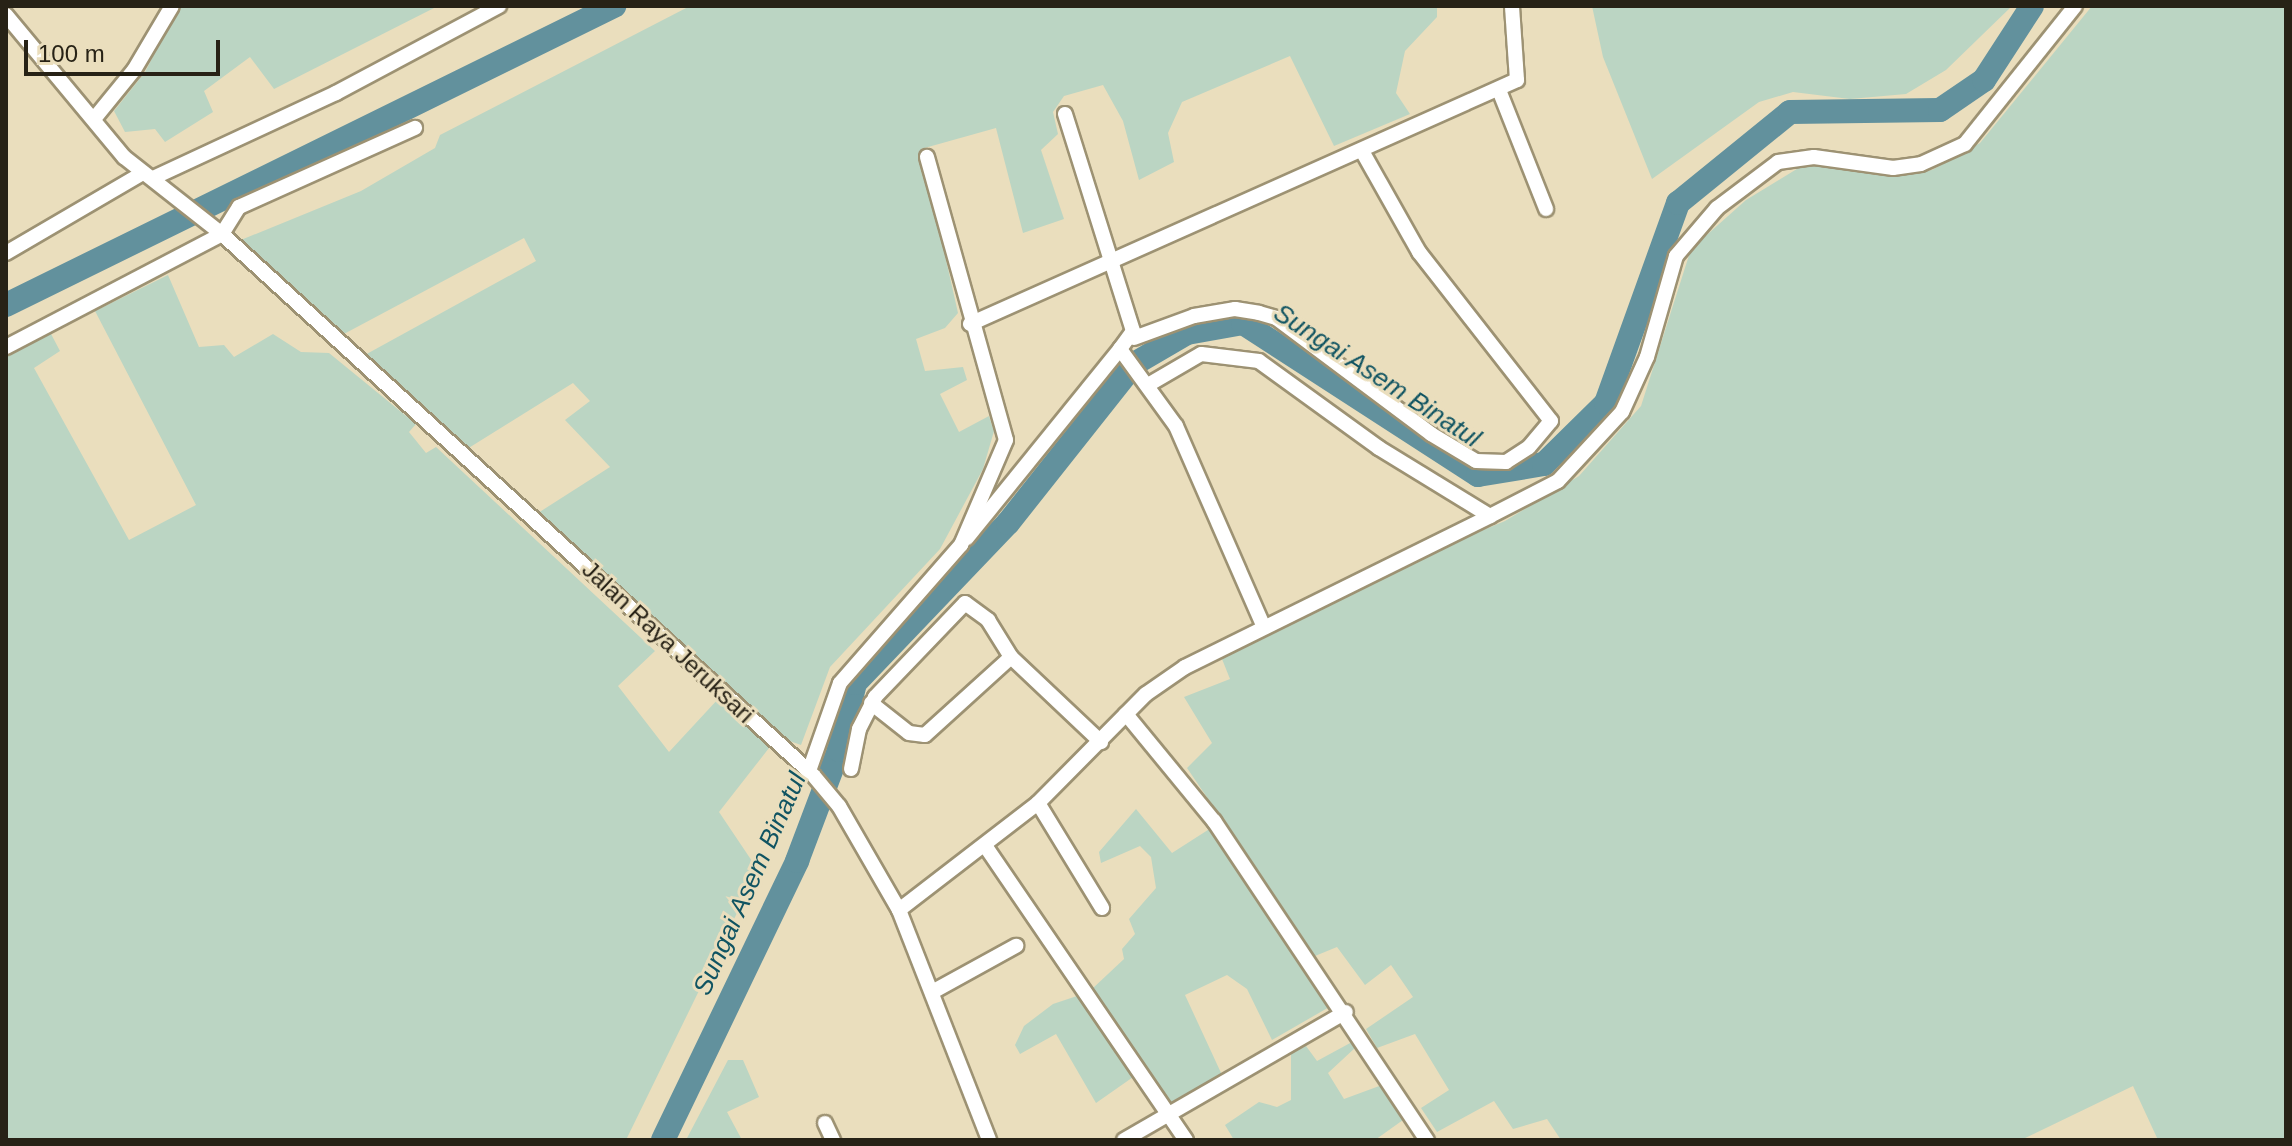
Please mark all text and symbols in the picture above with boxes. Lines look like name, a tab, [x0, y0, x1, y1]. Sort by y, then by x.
scale bar	[28, 24, 224, 74]
text: 100 m	[38, 40, 105, 67]
water label: Sungai Asem Binatul	[1267, 297, 1487, 455]
street label: Jalan Raya Jeruksari	[576, 555, 760, 729]
water label: Sungai Asem Binatul	[687, 767, 813, 1001]

